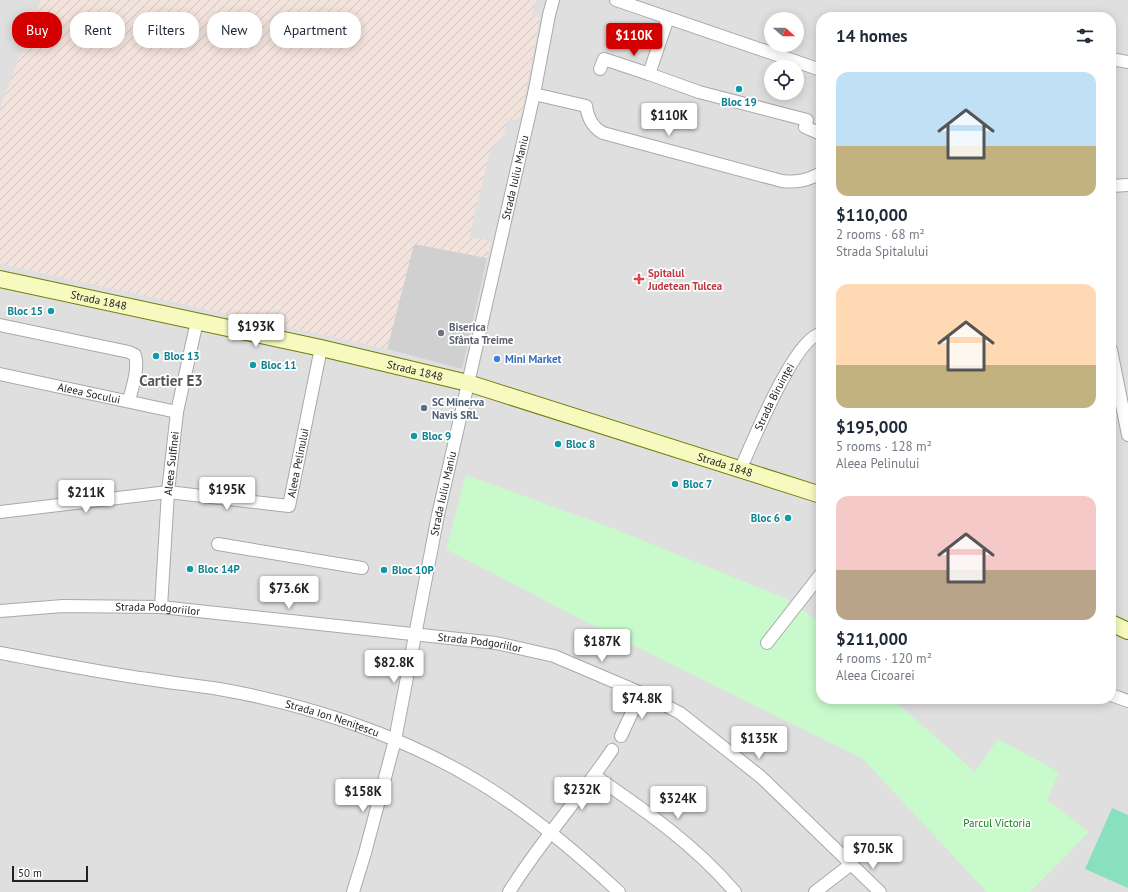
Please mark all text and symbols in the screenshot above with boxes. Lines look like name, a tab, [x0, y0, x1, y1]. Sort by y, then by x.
chip: Buy	[12, 12, 62, 48]
chip: Rent	[70, 12, 125, 48]
chip: Filters	[133, 12, 199, 48]
chip: New	[207, 12, 262, 48]
chip: Apartment	[270, 12, 361, 48]
north arrow	[764, 12, 804, 52]
map controls	[764, 12, 804, 100]
pin: $110K	[606, 23, 662, 57]
text: 14 homes	[836, 25, 907, 47]
icon: filters	[1074, 25, 1096, 47]
text: $110K	[615, 27, 653, 44]
button: locate	[764, 60, 804, 100]
marker: Bloc 19	[734, 84, 744, 94]
place label: Bloc 19	[721, 95, 757, 109]
icon: home	[930, 98, 1002, 170]
pin: $110K	[641, 103, 697, 137]
text: $110K	[650, 107, 688, 124]
street label: Strada Iuliu Maniu	[499, 134, 531, 221]
text: $110,000	[836, 204, 908, 226]
text: 2 rooms · 68 m²	[836, 226, 925, 243]
text: Strada Spitalului	[836, 243, 928, 260]
place label: Spitalul Judetean Tulcea	[647, 266, 722, 293]
marker: Spitalul Judetean Tulcea	[633, 273, 645, 285]
street label: Strada 1848	[69, 287, 128, 313]
place label: Bloc 15	[8, 304, 43, 318]
marker: Bloc 15	[46, 306, 56, 316]
icon: home	[930, 310, 1002, 382]
pin: $193K	[228, 314, 284, 348]
text: $193K	[237, 318, 275, 335]
place label: Biserica Sfânta Treime	[449, 320, 514, 347]
marker: Biserica Sfânta Treime	[436, 328, 446, 338]
place label: Bloc 13	[164, 349, 199, 363]
marker: Bloc 13	[151, 351, 161, 361]
place label: Mini Market	[505, 352, 561, 366]
marker: Mini Market	[492, 354, 502, 364]
street label: Strada 1848	[386, 357, 444, 384]
place label: Bloc 11	[261, 358, 296, 372]
marker: Bloc 11	[248, 360, 258, 370]
street label: Strada Biruinței	[751, 360, 797, 433]
district label: Cartier E3	[139, 371, 203, 390]
street label: Aleea Socului	[56, 380, 122, 407]
place label: SC Minerva Navis SRL	[432, 395, 484, 422]
marker: SC Minerva Navis SRL	[419, 403, 429, 413]
text: $195,000	[836, 416, 908, 438]
street label: Aleea Pelinului	[284, 427, 312, 499]
place label: Bloc 9	[422, 429, 451, 443]
street label: Aleea Sulfinei	[161, 430, 182, 496]
marker: Bloc 9	[409, 431, 419, 441]
place label: Bloc 8	[566, 437, 595, 451]
text: 5 rooms · 128 m²	[836, 438, 932, 455]
marker: Bloc 8	[553, 439, 563, 449]
street label: Strada 1848	[696, 449, 754, 480]
street label: Strada Iuliu Maniu	[427, 450, 459, 537]
text: Aleea Pelinului	[836, 455, 919, 472]
pin: $195K	[199, 477, 255, 511]
place label: Bloc 7	[683, 477, 712, 491]
marker: Bloc 7	[670, 479, 680, 489]
pin: $211K	[58, 480, 114, 514]
text: $195K	[208, 481, 246, 498]
text: $211K	[67, 484, 105, 501]
place label: Bloc 6	[751, 511, 780, 525]
marker: Bloc 6	[783, 513, 793, 523]
icon: home	[930, 522, 1002, 594]
place label: Bloc 14P	[198, 562, 240, 576]
place label: Bloc 10P	[392, 563, 434, 577]
marker: Bloc 14P	[185, 564, 195, 574]
marker: Bloc 10P	[379, 565, 389, 575]
pin: $73.6K	[256, 576, 322, 610]
text: $73.6K	[269, 580, 309, 597]
street label: Strada Podgoriilor	[115, 600, 201, 618]
text: $211,000	[836, 628, 908, 650]
pin: $187K	[574, 629, 630, 663]
street label: Strada Podgoriilor	[437, 630, 524, 656]
text: $187K	[583, 633, 621, 650]
pin: $82.8K	[361, 650, 427, 684]
text: 4 rooms · 120 m²	[836, 650, 932, 667]
text: $82.8K	[374, 654, 414, 671]
text: Aleea Cicoarei	[836, 667, 915, 684]
pin: $74.8K	[609, 686, 675, 720]
text: $74.8K	[622, 690, 662, 707]
street label: Strada Ion Nenițescu	[284, 697, 381, 740]
pin: $135K	[731, 726, 787, 760]
text: $135K	[740, 730, 778, 747]
pin: $232K	[554, 777, 610, 811]
pin: $158K	[335, 779, 391, 813]
text: $232K	[563, 781, 601, 798]
text: $158K	[344, 783, 382, 800]
pin: $324K	[650, 786, 706, 820]
text: $324K	[659, 790, 697, 807]
park label: Parcul Victoria	[963, 816, 1031, 830]
pin: $70.5K	[840, 836, 906, 870]
text: $70.5K	[853, 840, 893, 857]
scale bar	[12, 864, 88, 883]
text: 50 m	[18, 866, 42, 880]

